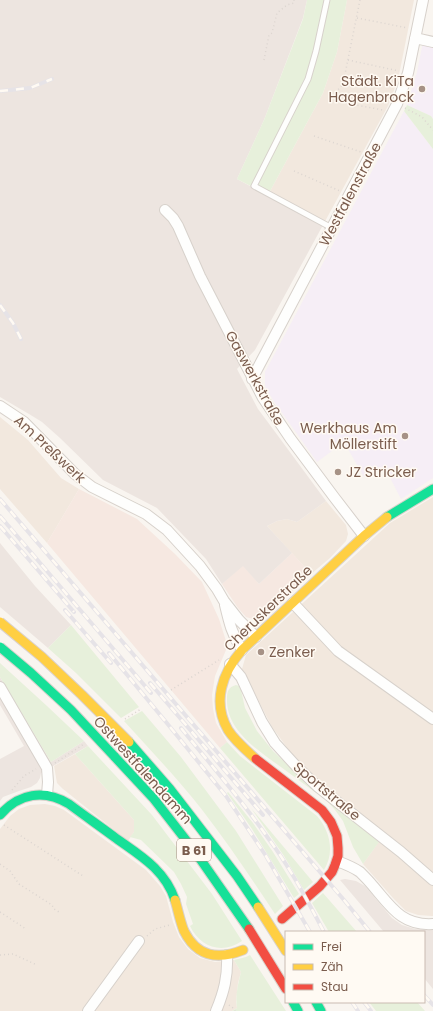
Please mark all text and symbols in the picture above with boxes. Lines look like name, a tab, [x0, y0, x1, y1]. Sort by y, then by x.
place label: Städt. KiTa Hagenbrock	[328, 71, 415, 107]
marker: Städt. KiTa Hagenbrock	[417, 84, 427, 94]
street label: Westfalenstraße	[314, 138, 386, 250]
street label: Gaswerkstraße	[221, 327, 289, 429]
street label: Am Preßwerk	[10, 410, 91, 488]
place label: Werkhaus Am Möllerstift	[300, 418, 397, 454]
marker: Werkhaus Am Möllerstift	[400, 431, 410, 441]
place label: JZ Stricker	[346, 462, 416, 482]
marker: JZ Stricker	[333, 467, 343, 477]
street label: Cheruskerstraße	[219, 560, 317, 656]
place label: Zenker	[269, 642, 315, 662]
marker: Zenker	[256, 647, 266, 657]
street label: Ostwestfalendamm	[89, 712, 197, 828]
street label: Sportstraße	[289, 757, 365, 825]
road number: B 61	[177, 839, 211, 861]
legend	[285, 931, 425, 1003]
text: Frei	[321, 938, 342, 955]
text: Zäh	[321, 958, 343, 975]
text: Stau	[321, 978, 348, 995]

